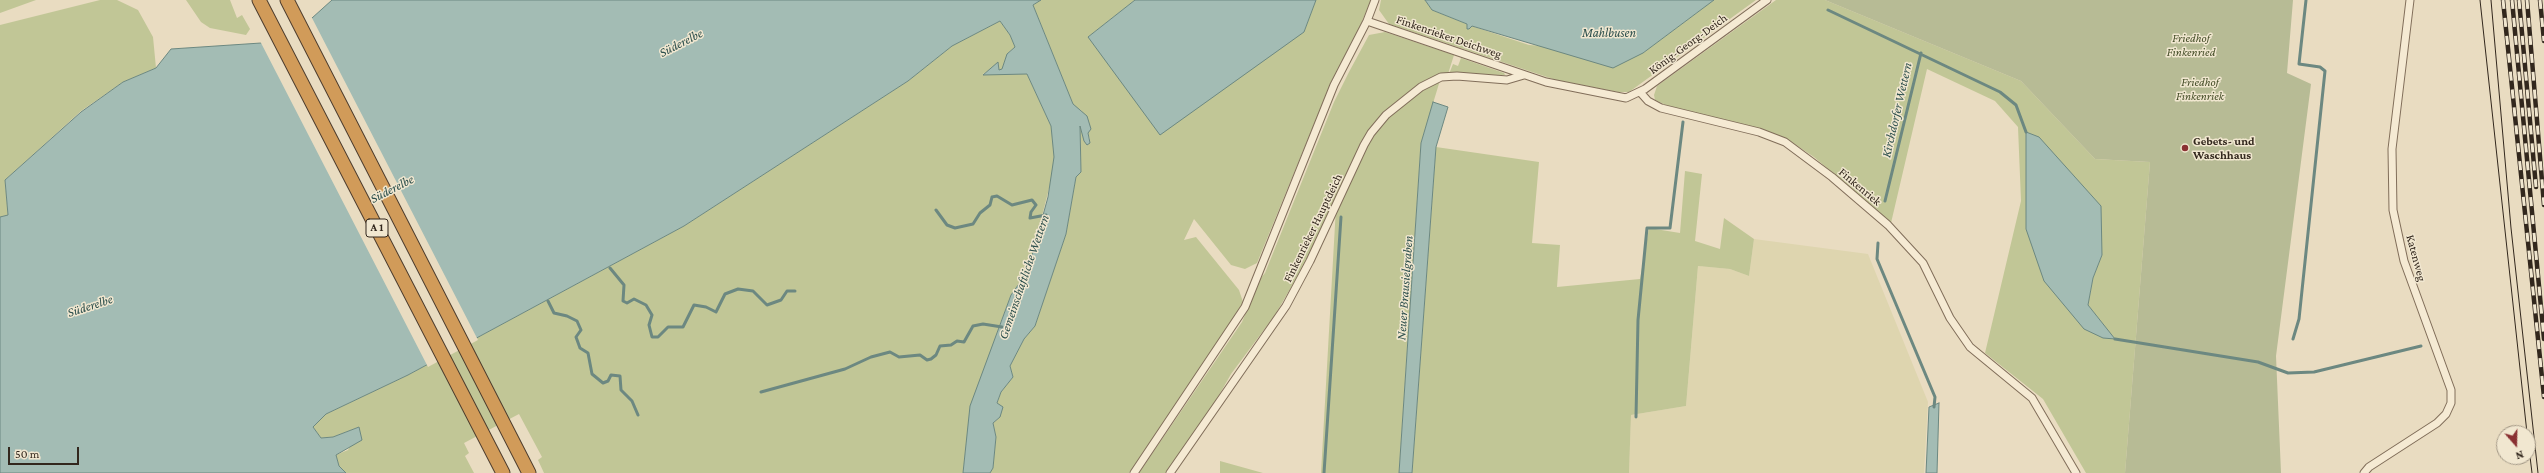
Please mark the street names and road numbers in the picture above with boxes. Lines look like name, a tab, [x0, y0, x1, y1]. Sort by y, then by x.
street label: König-Georg-Deich	[1646, 11, 1730, 77]
street label: Finkenrieker Deichweg	[1394, 12, 1504, 62]
street label: Finkenriek	[1836, 165, 1884, 209]
street label: Finkenrieker Hauptdeich	[1280, 171, 1346, 285]
road number: A 1	[366, 219, 388, 237]
street label: Katenweg	[2403, 233, 2429, 283]

